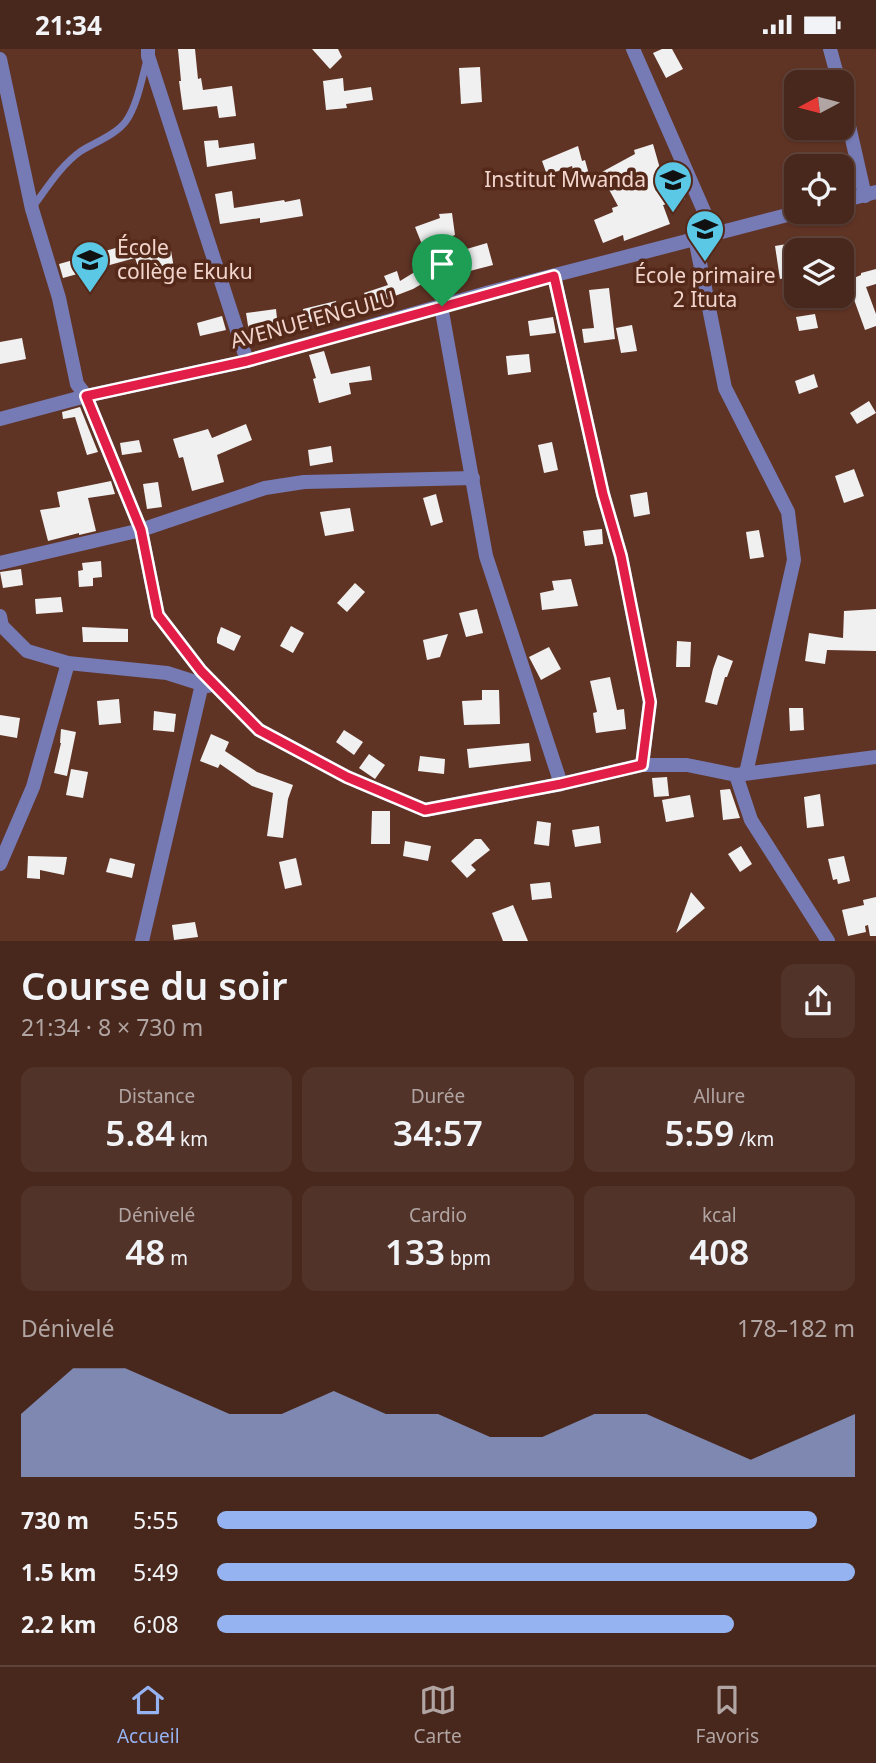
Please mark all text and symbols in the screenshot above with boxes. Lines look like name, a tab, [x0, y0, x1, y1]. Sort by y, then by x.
text: 21:34	[35, 7, 102, 43]
north arrow	[784, 70, 854, 140]
map controls	[784, 70, 854, 308]
button: locate	[784, 154, 854, 224]
school or university icon: Institut Mwanda	[652, 159, 694, 214]
place label: Institut Mwanda	[484, 165, 646, 193]
school or university icon: École primaire 2 Ituta	[684, 208, 726, 263]
place label: École collège Ekuku	[117, 233, 253, 285]
pin	[412, 234, 472, 306]
button: layers	[784, 238, 854, 308]
school or university icon: École collège Ekuku	[69, 239, 111, 294]
icon: arrive	[423, 245, 461, 283]
place label: École primaire 2 Ituta	[634, 261, 776, 313]
street label: AVENUE ENGULU	[227, 284, 398, 355]
text: Course du soir	[21, 959, 288, 1011]
button: share	[781, 964, 855, 1038]
text: 21:34 · 8 × 730 m	[21, 1011, 203, 1043]
text: Distance	[118, 1083, 195, 1109]
text: Durée	[411, 1083, 465, 1109]
text: Allure	[693, 1083, 745, 1109]
text: 5.84	[105, 1109, 175, 1156]
text: 34:57	[393, 1109, 483, 1156]
text: 5:59	[665, 1109, 734, 1156]
text: km	[175, 1126, 208, 1152]
text: /km	[734, 1126, 774, 1152]
text: Dénivelé	[118, 1202, 195, 1228]
text: Cardio	[409, 1202, 467, 1228]
text: kcal	[702, 1202, 737, 1228]
text: 48	[125, 1228, 165, 1275]
text: 133	[385, 1228, 445, 1275]
text: 408	[689, 1228, 749, 1275]
text: m	[165, 1245, 188, 1271]
text: bpm	[445, 1245, 491, 1271]
text: Dénivelé	[21, 1312, 114, 1344]
text: 178–182 m	[737, 1312, 855, 1344]
text: 730 m	[21, 1504, 89, 1536]
text: 5:55	[133, 1504, 179, 1536]
text: 1.5 km	[21, 1556, 96, 1588]
text: 5:49	[133, 1556, 179, 1588]
text: 2.2 km	[21, 1608, 96, 1640]
text: 6:08	[133, 1608, 179, 1640]
tab: Accueil	[117, 1681, 180, 1749]
tab: Carte	[414, 1681, 462, 1749]
tab: Favoris	[696, 1681, 759, 1749]

